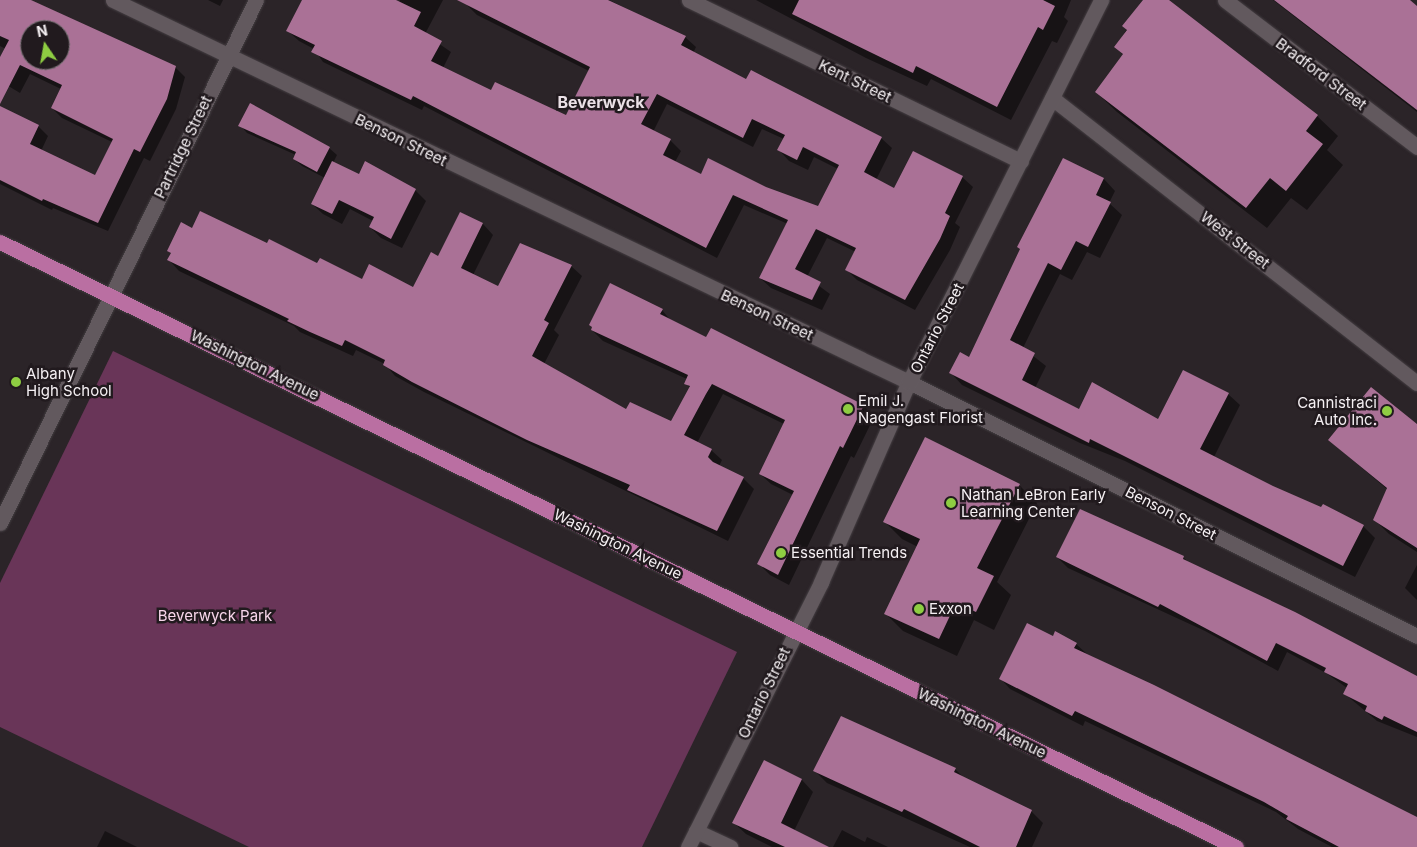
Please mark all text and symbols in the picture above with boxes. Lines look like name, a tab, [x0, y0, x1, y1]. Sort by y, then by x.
north arrow	[20, 20, 70, 70]
text: N	[35, 21, 49, 40]
street label: Bradford Street	[1272, 34, 1370, 114]
street label: Kent Street	[816, 56, 894, 106]
district label: Beverwyck	[558, 92, 644, 112]
street label: Partridge Street	[150, 93, 216, 201]
street label: Benson Street	[352, 110, 450, 170]
street label: West Street	[1197, 208, 1273, 272]
street label: Ontario Street	[907, 280, 967, 376]
street label: Benson Street	[718, 286, 816, 344]
street label: Washington Avenue	[188, 326, 322, 404]
place label: Albany High School	[26, 364, 112, 399]
marker: Albany High School	[10, 376, 22, 388]
place label: Emil J. Nagengast Florist	[858, 391, 983, 426]
place label: Cannistraci Auto Inc.	[1297, 393, 1377, 428]
marker: Emil J. Nagengast Florist	[842, 403, 854, 415]
marker: Cannistraci Auto Inc.	[1381, 405, 1393, 417]
street label: Benson Street	[1122, 482, 1220, 544]
place label: Nathan LeBron Early Learning Center	[961, 485, 1106, 520]
marker: Nathan LeBron Early Learning Center	[945, 497, 957, 509]
street label: Washington Avenue	[551, 505, 685, 583]
place label: Essential Trends	[791, 544, 907, 562]
marker: Essential Trends	[775, 547, 787, 559]
place label: Exxon	[929, 600, 972, 618]
marker: Exxon	[913, 603, 925, 615]
park label: Beverwyck Park	[158, 607, 272, 625]
street label: Ontario Street	[734, 645, 794, 741]
street label: Washington Avenue	[915, 684, 1049, 762]

